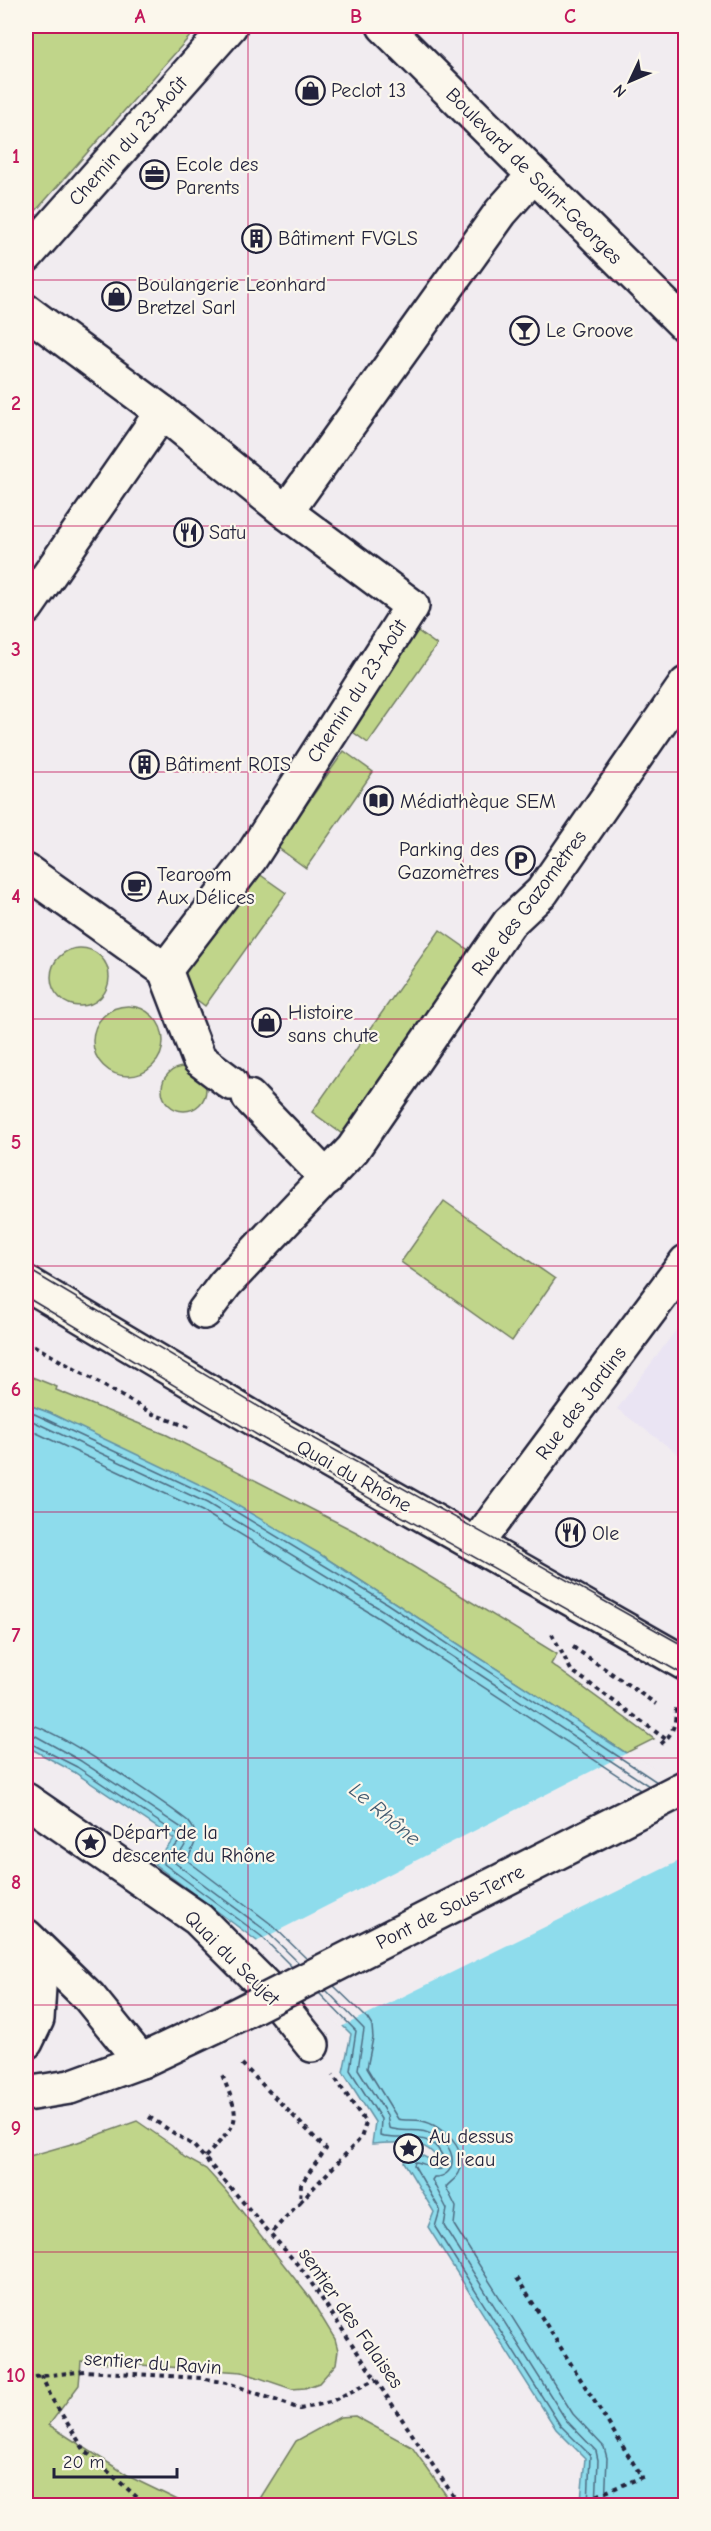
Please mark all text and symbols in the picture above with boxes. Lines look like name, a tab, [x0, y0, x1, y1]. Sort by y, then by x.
text: A	[134, 5, 146, 28]
text: B	[350, 5, 362, 28]
text: C	[564, 5, 576, 28]
north arrow	[600, 51, 660, 111]
street label: Chemin du 23-Août	[64, 71, 193, 210]
shop icon: Peclot 13	[294, 74, 326, 106]
place label: Peclot 13	[331, 79, 406, 102]
text: N	[610, 81, 630, 101]
street label: Boulevard de Saint-Georges	[441, 83, 627, 269]
text: 1	[12, 145, 20, 168]
place label: Ecole des Parents	[176, 153, 258, 199]
office icon: Ecole des Parents	[139, 159, 171, 191]
building icon: Bâtiment FVGLS	[241, 222, 273, 254]
place label: Bâtiment FVGLS	[278, 227, 418, 250]
place label: Boulangerie Leonhard Bretzel Sarl	[137, 273, 326, 319]
shop icon: Boulangerie Leonhard Bretzel Sarl	[100, 280, 132, 312]
bar icon: Le Groove	[509, 314, 541, 346]
place label: Le Groove	[546, 319, 633, 342]
text: 2	[11, 392, 21, 415]
restaurant icon: Satu	[172, 516, 204, 548]
place label: Satu	[209, 521, 246, 544]
street label: Chemin du 23-Août	[302, 614, 413, 767]
text: 3	[11, 638, 21, 661]
building icon: Bâtiment ROIS	[128, 748, 160, 780]
place label: Bâtiment ROIS	[165, 753, 291, 776]
library icon: Médiathèque SEM	[363, 785, 395, 817]
place label: Médiathèque SEM	[400, 790, 556, 813]
street label: Rue des Gazomètres	[467, 826, 591, 980]
place label: Parking des Gazomètres	[397, 838, 499, 884]
parking icon: Parking des Gazomètres	[504, 844, 536, 876]
place label: Tearoom Aux Délices	[157, 863, 254, 909]
cafe icon: Tearoom Aux Délices	[120, 870, 152, 902]
text: 4	[11, 885, 21, 908]
place label: Histoire sans chute	[288, 1001, 378, 1047]
shop icon: Histoire sans chute	[251, 1007, 283, 1039]
text: 5	[11, 1131, 21, 1154]
street label: Rue des Jardins	[531, 1342, 631, 1464]
text: 6	[11, 1378, 21, 1401]
street label: Quai du Rhône	[293, 1435, 415, 1517]
restaurant icon: Ole	[555, 1517, 587, 1549]
place label: Ole	[592, 1522, 619, 1545]
text: 7	[12, 1624, 21, 1647]
water label: Le Rhône	[345, 1777, 426, 1851]
place label: Départ de la descente du Rhône	[112, 1821, 275, 1867]
place icon: Départ de la descente du Rhône	[75, 1827, 107, 1859]
street label: Pont de Sous-Terre	[372, 1860, 528, 1954]
text: 8	[11, 1871, 21, 1894]
street label: Quai du Seujet	[180, 1906, 285, 2011]
text: 9	[11, 2117, 21, 2140]
place label: Au dessus de l'eau	[429, 2125, 513, 2171]
place icon: Au dessus de l'eau	[392, 2132, 424, 2164]
street label: sentier des Falaises	[294, 2243, 408, 2393]
street label: sentier du Ravin	[84, 2347, 222, 2379]
text: 10	[6, 2364, 26, 2387]
scale bar	[54, 2441, 177, 2479]
text: 20 m	[63, 2452, 104, 2473]

